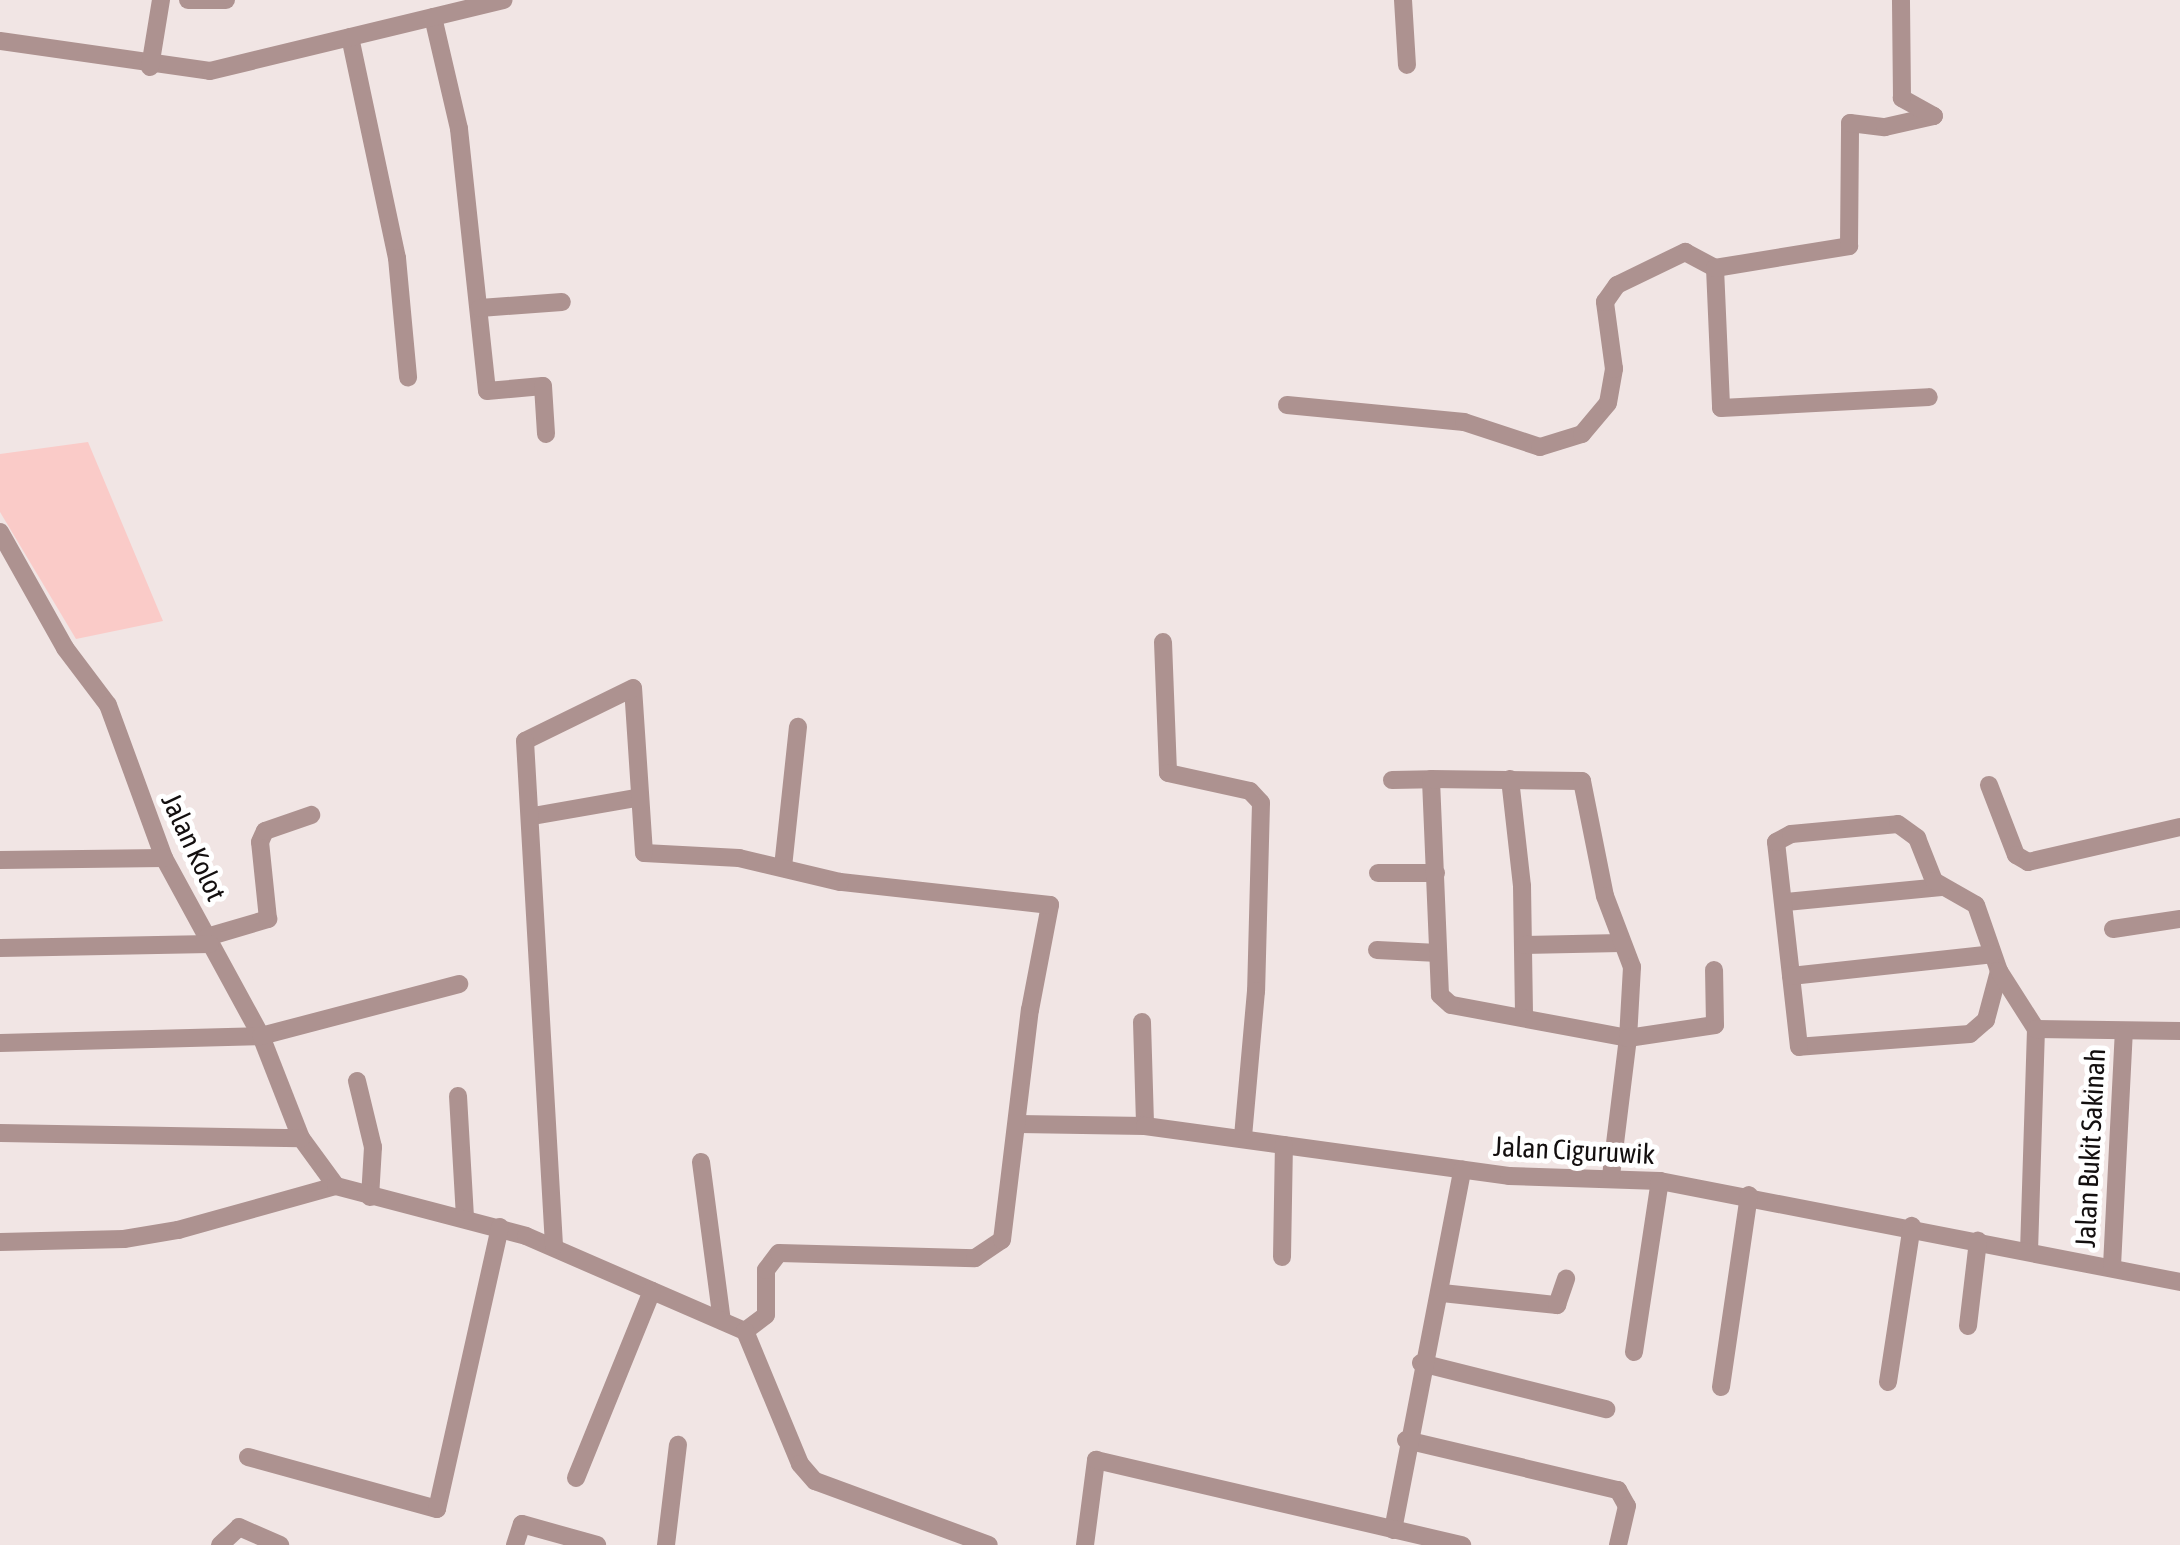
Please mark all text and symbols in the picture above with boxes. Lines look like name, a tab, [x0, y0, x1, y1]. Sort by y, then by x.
street label: Jalan Kolot	[155, 788, 233, 906]
street label: Jalan Bukit Sakinah	[2068, 1048, 2112, 1248]
street label: Jalan Ciguruwik	[1492, 1129, 1656, 1171]

